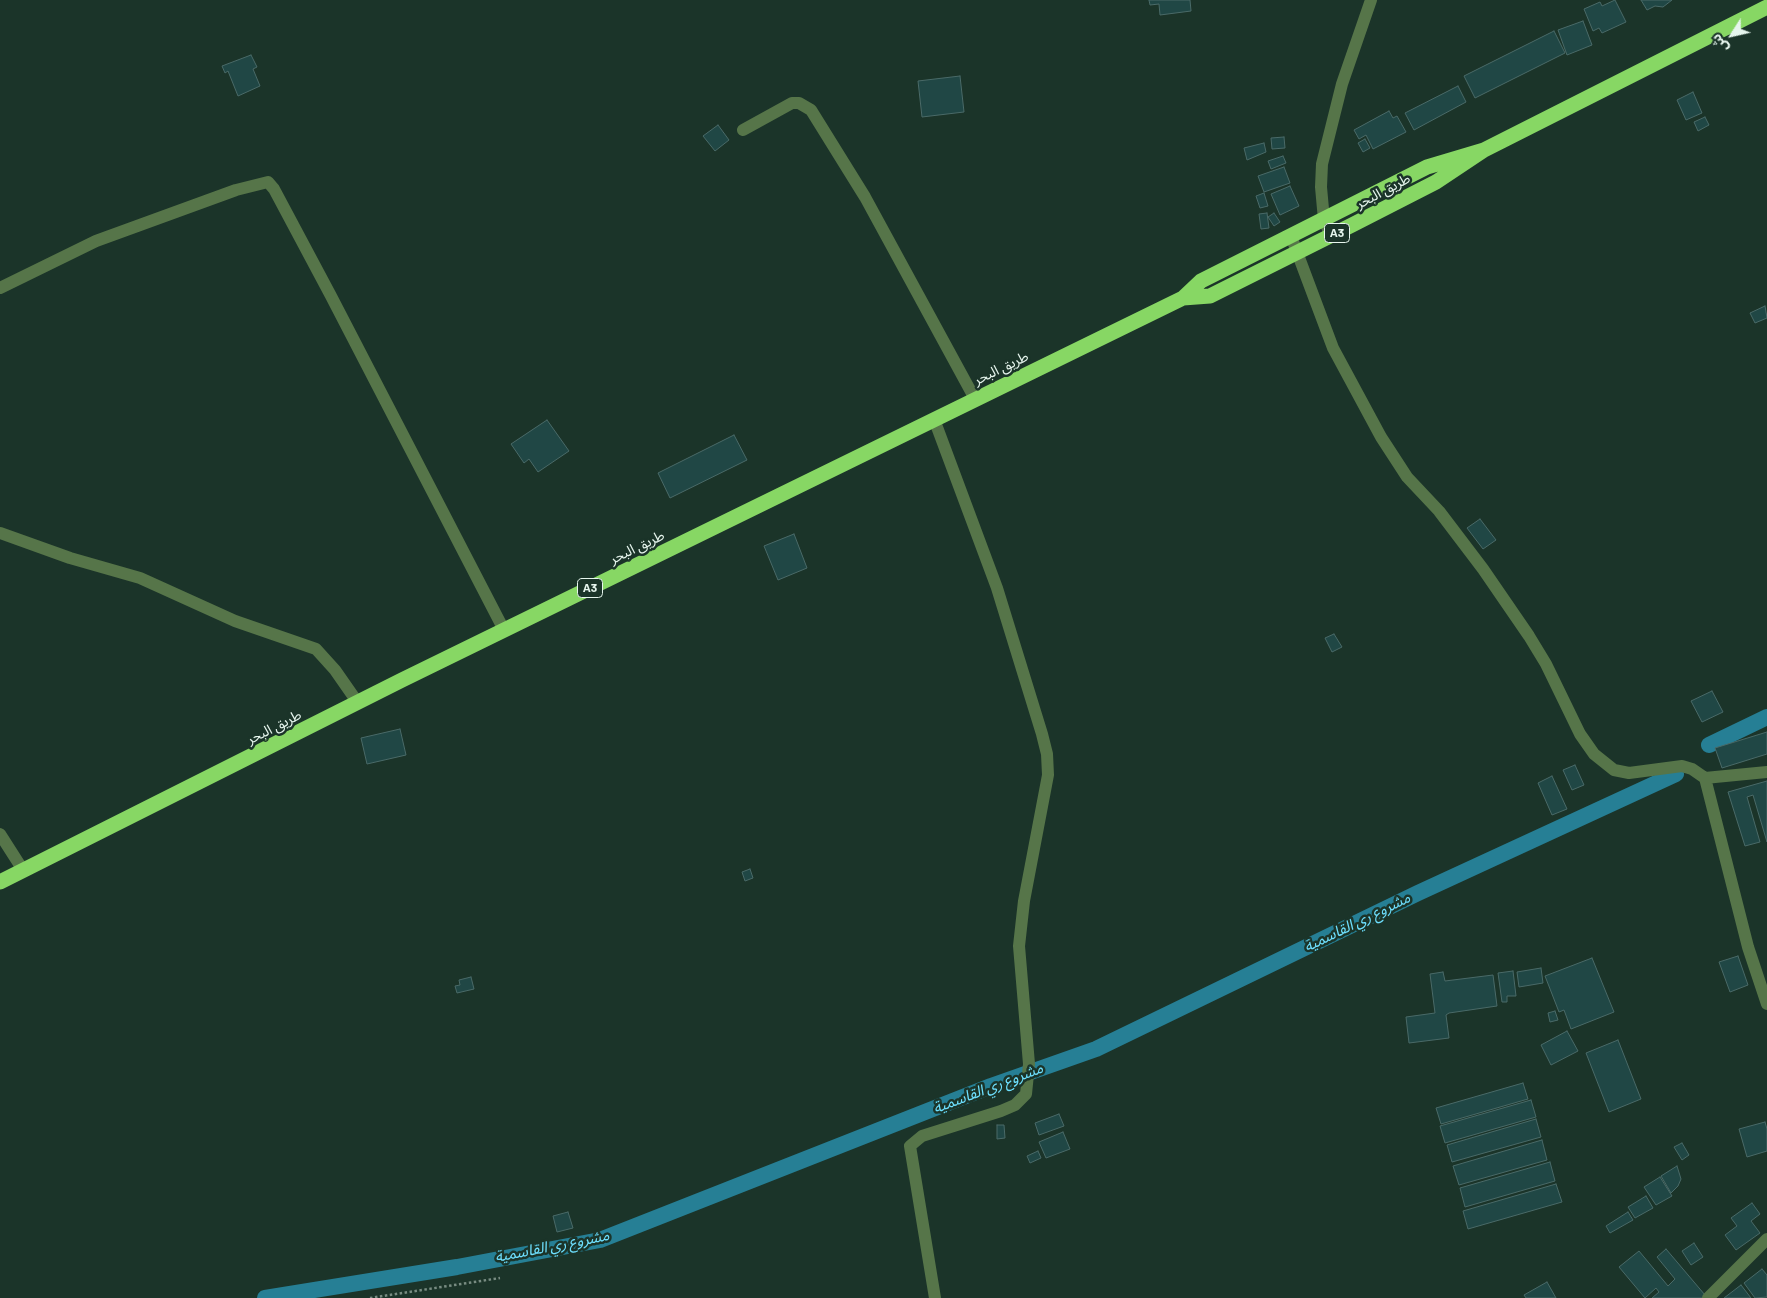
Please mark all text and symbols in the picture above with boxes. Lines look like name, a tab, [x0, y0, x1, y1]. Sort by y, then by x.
north arrow	[1707, 10, 1757, 60]
text: ش	[1707, 31, 1732, 57]
street label: طريق البحر	[1353, 170, 1413, 212]
road number: A3	[1324, 224, 1350, 242]
street label: طريق البحر	[971, 347, 1031, 389]
street label: طريق البحر	[607, 526, 667, 568]
road number: A3	[578, 578, 602, 598]
street label: طريق البحر	[244, 706, 304, 748]
water label: مشروع ري القاسمية	[1301, 888, 1413, 956]
water label: مشروع ري القاسمية	[931, 1059, 1045, 1117]
water label: مشروع ري القاسمية	[493, 1226, 611, 1266]

